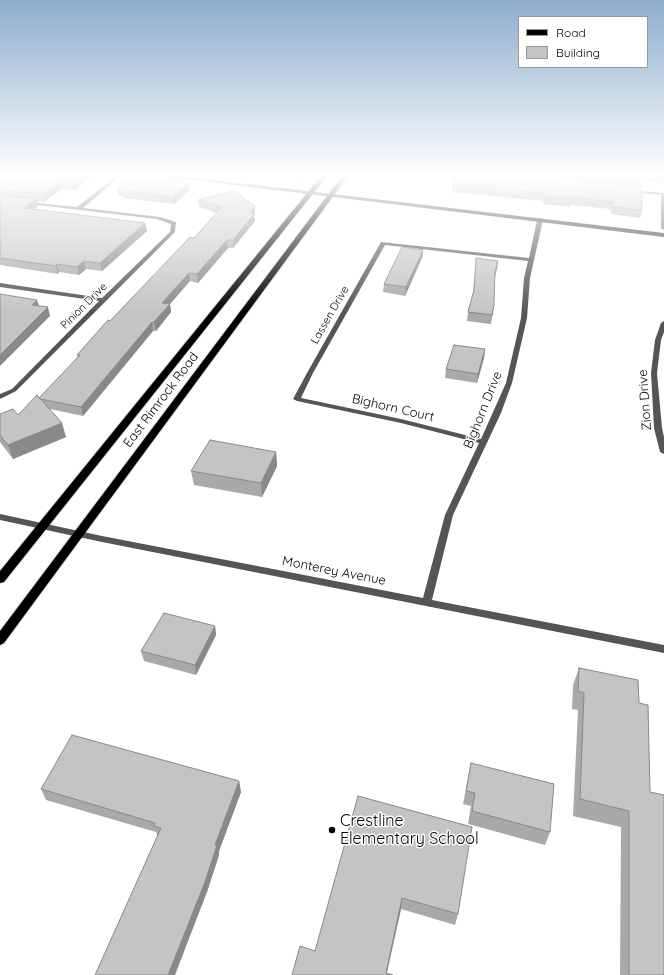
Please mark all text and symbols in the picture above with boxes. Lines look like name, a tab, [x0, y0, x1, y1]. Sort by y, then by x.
legend	[518, 16, 648, 68]
text: Road	[556, 25, 586, 40]
text: Building	[556, 45, 600, 60]
street label: Pinion Drive	[58, 280, 110, 332]
street label: Lassen Drive	[308, 284, 352, 346]
street label: East Rimrock Road	[120, 349, 202, 451]
street label: Bighorn Drive	[460, 369, 506, 451]
street label: Zion Drive	[635, 369, 655, 431]
street label: Bighorn Court	[350, 391, 436, 425]
street label: Monterey Avenue	[281, 553, 387, 589]
place label: Crestline Elementary School	[340, 811, 479, 849]
marker: Crestline Elementary School	[327, 825, 337, 835]

